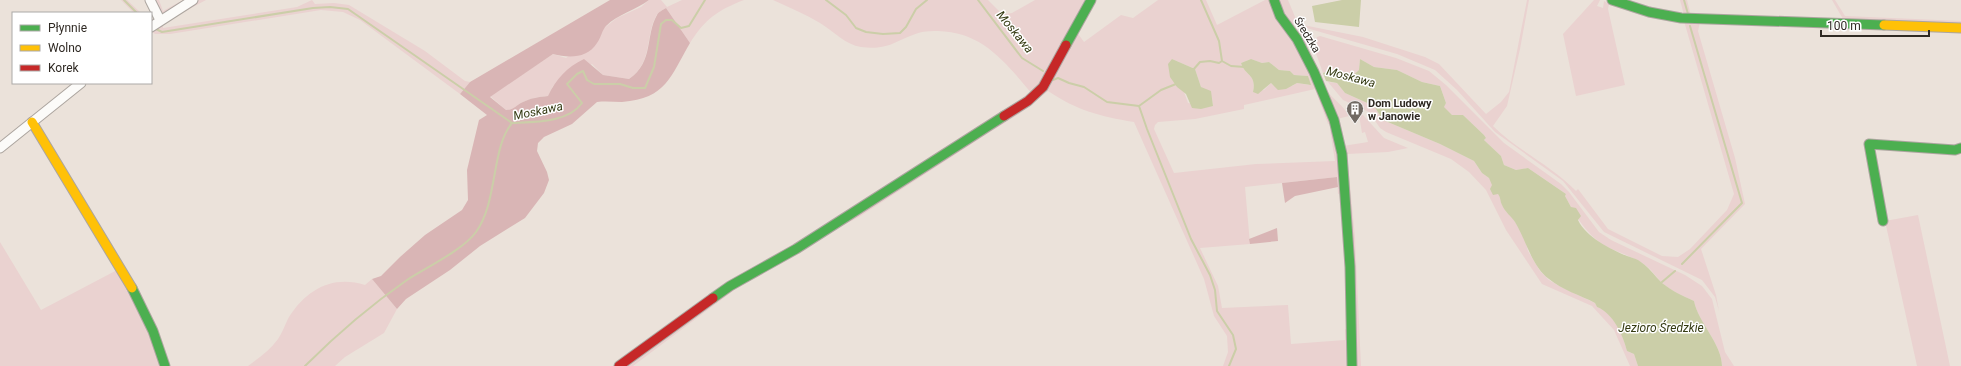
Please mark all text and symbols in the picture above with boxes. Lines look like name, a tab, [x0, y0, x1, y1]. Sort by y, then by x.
water label: Moskawa	[994, 8, 1036, 56]
legend	[12, 12, 152, 84]
scale bar	[1821, 12, 1929, 38]
street label: Średzka	[1291, 15, 1323, 55]
text: 100 m	[1827, 19, 1861, 33]
text: Płynnie	[48, 21, 87, 35]
text: Wolno	[48, 41, 82, 55]
text: Korek	[48, 61, 80, 75]
water label: Moskawa	[1325, 64, 1377, 90]
place label: Dom Ludowy w Janowie	[1368, 97, 1432, 123]
water label: Moskawa	[512, 99, 564, 123]
building icon: Dom Ludowy w Janowie	[1345, 99, 1365, 124]
water label: Jezioro Średzkie	[1618, 320, 1704, 335]

